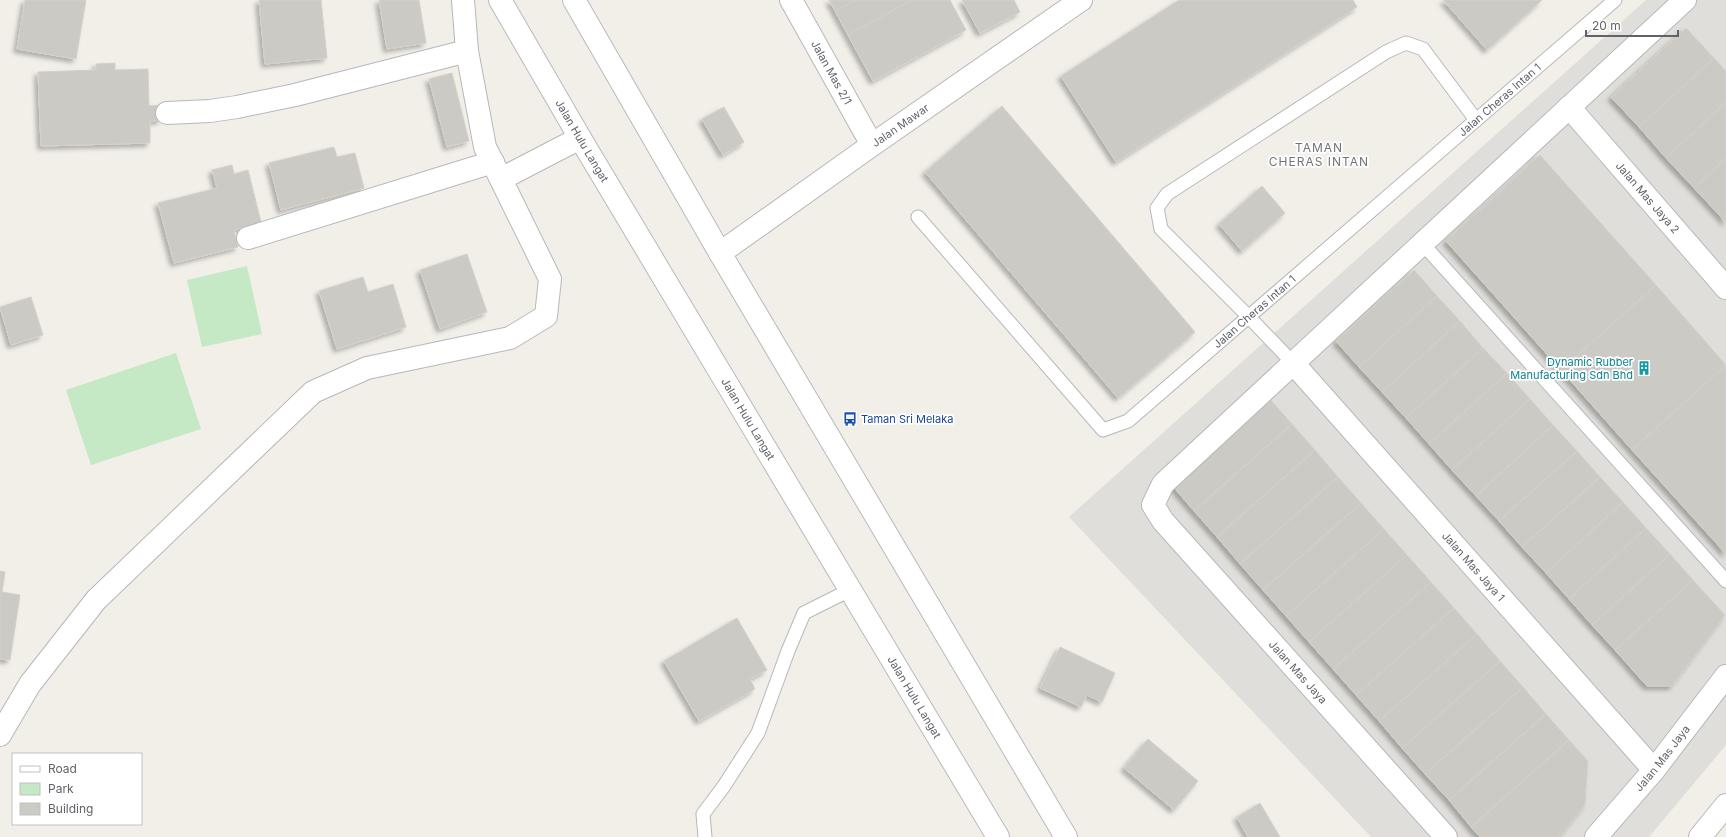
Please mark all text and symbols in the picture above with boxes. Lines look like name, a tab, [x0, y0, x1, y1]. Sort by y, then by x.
scale bar	[1586, 12, 1678, 38]
text: 20 m	[1592, 18, 1621, 33]
street label: Jalan Mas 2/1	[808, 38, 855, 107]
street label: Jalan Cheras Intan 1	[1456, 60, 1544, 139]
street label: Jalan Hulu Langat	[552, 97, 612, 185]
street label: Jalan Mawar	[869, 101, 932, 150]
district label: TAMAN CHERAS INTAN	[1269, 140, 1369, 169]
street label: Jalan Mas Jaya 2	[1613, 159, 1683, 236]
street label: Jalan Cheras Intan 1	[1210, 272, 1299, 351]
place label: Dynamic Rubber Manufacturing Sdn Bhd	[1510, 355, 1633, 382]
building icon: Dynamic Rubber Manufacturing Sdn Bhd	[1636, 360, 1652, 376]
street label: Jalan Hulu Langat	[718, 375, 778, 463]
bus stop icon: Taman Sri Melaka	[842, 411, 858, 427]
place label: Taman Sri Melaka	[861, 412, 953, 426]
street label: Jalan Mas Jaya 1	[1439, 529, 1508, 604]
street label: Jalan Mas Jaya	[1266, 637, 1330, 707]
street label: Jalan Hulu Langat	[884, 653, 945, 741]
street label: Jalan Mas Jaya	[1632, 722, 1693, 794]
legend	[12, 753, 142, 825]
text: Road	[48, 761, 77, 776]
text: Park	[48, 781, 74, 796]
text: Building	[48, 801, 93, 816]

